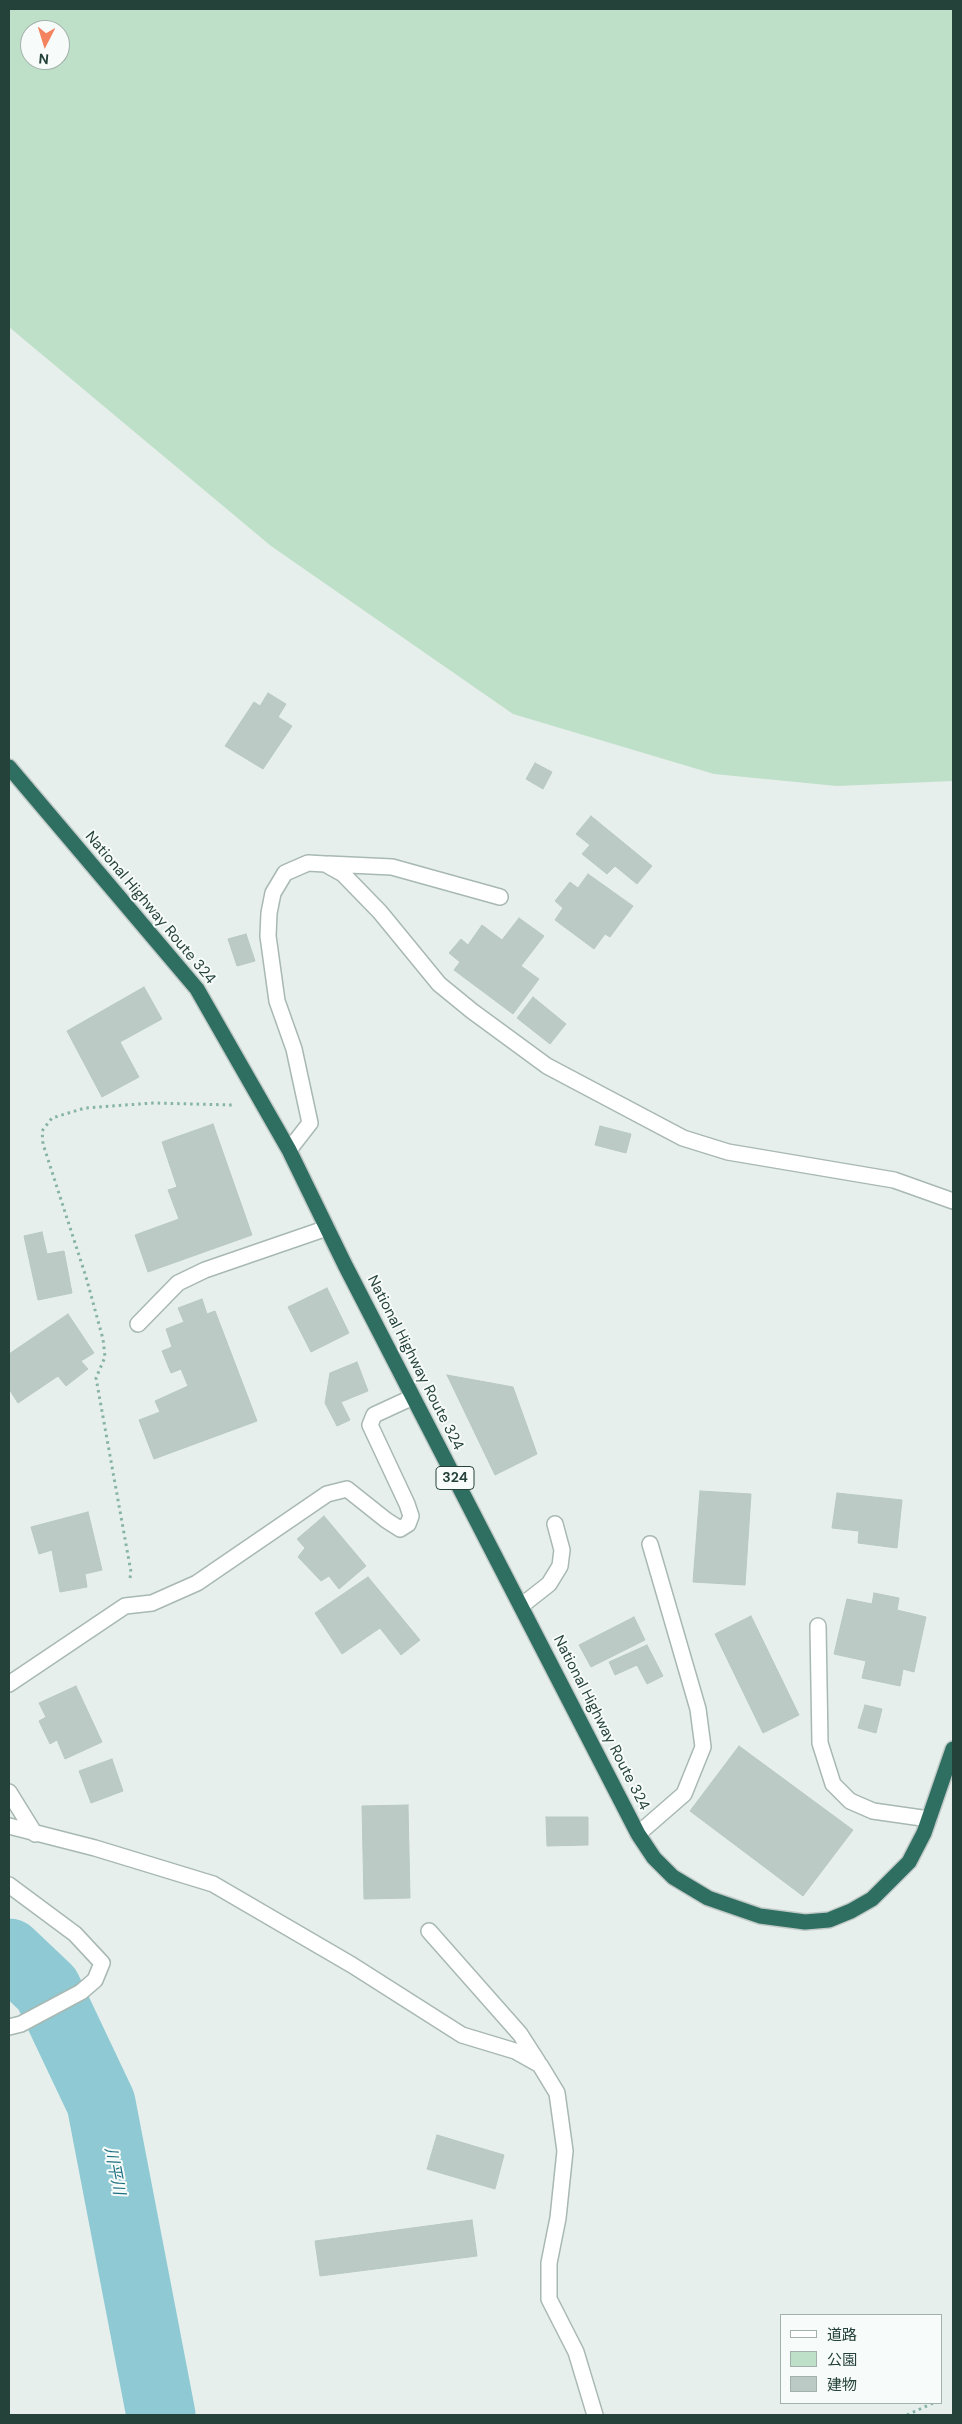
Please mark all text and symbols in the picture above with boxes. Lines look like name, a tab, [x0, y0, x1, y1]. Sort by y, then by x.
north arrow	[20, 20, 70, 70]
text: N	[38, 50, 50, 68]
street label: National Highway Route 324	[81, 828, 219, 988]
street label: National Highway Route 324	[363, 1273, 467, 1453]
road number: 324	[436, 1466, 474, 1490]
street label: National Highway Route 324	[549, 1633, 653, 1813]
water label: 川平川	[100, 2146, 128, 2196]
legend	[780, 2314, 942, 2404]
text: 道路	[827, 2325, 857, 2345]
text: 公園	[827, 2350, 857, 2370]
text: 建物	[827, 2375, 857, 2395]

